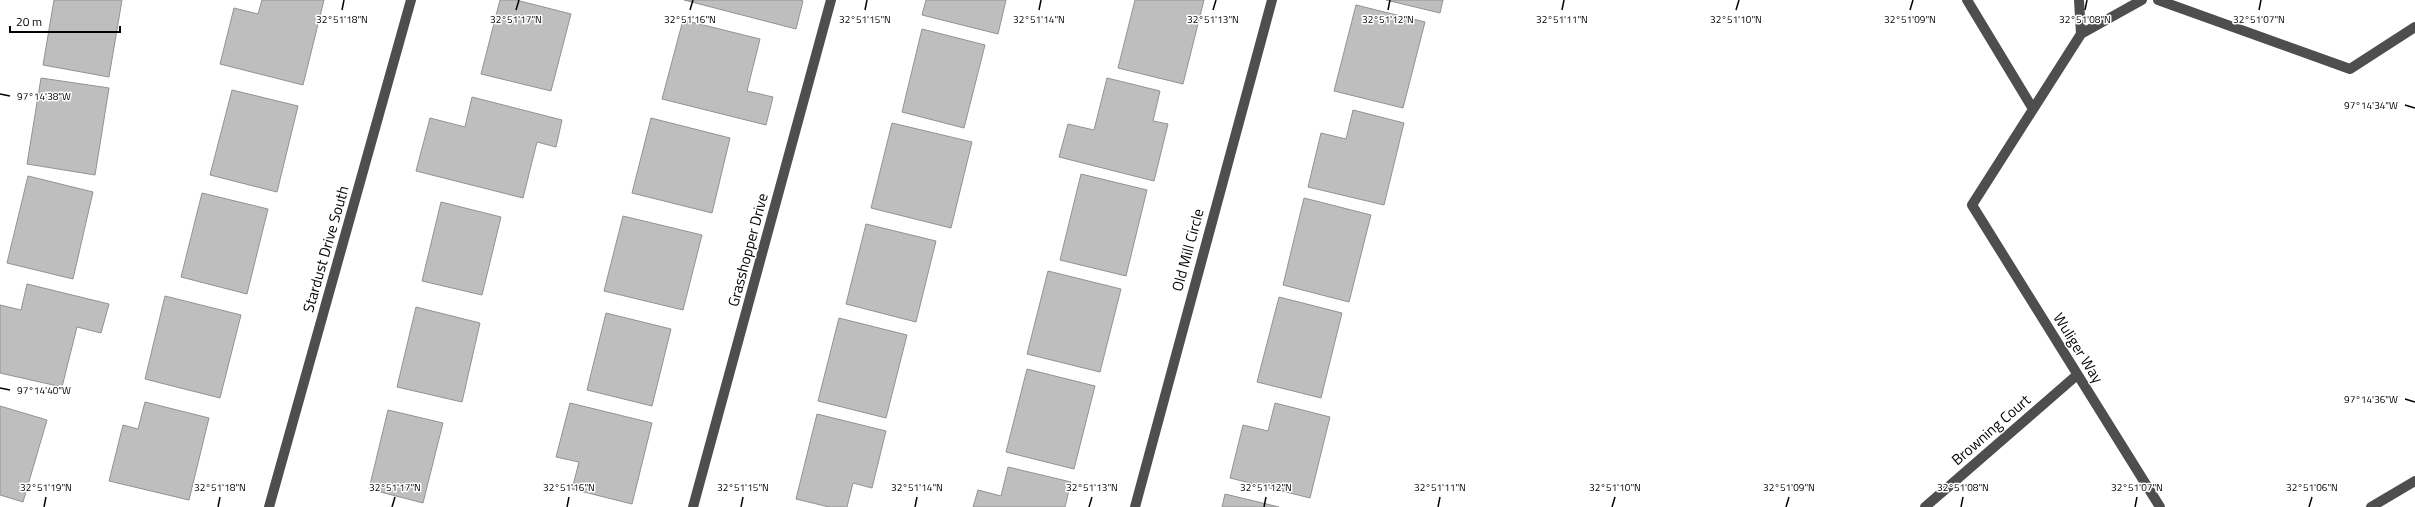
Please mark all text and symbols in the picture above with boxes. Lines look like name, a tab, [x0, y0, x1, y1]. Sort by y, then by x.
scale bar	[10, 8, 120, 34]
text: 20 m	[16, 12, 42, 31]
text: 32°51'18"N	[316, 12, 368, 27]
text: 32°51'17"N	[490, 12, 542, 27]
text: 32°51'16"N	[664, 12, 716, 27]
text: 32°51'15"N	[839, 12, 891, 27]
text: 32°51'14"N	[1013, 12, 1065, 27]
text: 32°51'13"N	[1187, 12, 1239, 27]
text: 32°51'12"N	[1362, 12, 1414, 27]
text: 32°51'11"N	[1536, 12, 1588, 27]
text: 32°51'10"N	[1710, 12, 1762, 27]
text: 32°51'09"N	[1884, 12, 1936, 27]
text: 32°51'08"N	[2059, 12, 2111, 27]
text: 32°51'07"N	[2233, 12, 2285, 27]
text: 97°14'38"W	[17, 89, 71, 104]
text: 97°14'34"W	[2344, 98, 2398, 113]
street label: Stardust Drive South	[296, 183, 355, 315]
street label: Grasshopper Drive	[721, 191, 774, 309]
street label: Old Mill Circle	[1165, 206, 1210, 294]
street label: Wuliger Way	[2048, 308, 2109, 387]
text: 97°14'40"W	[17, 383, 71, 398]
street label: Browning Court	[1946, 388, 2036, 471]
text: 97°14'36"W	[2344, 392, 2398, 407]
text: 32°51'19"N	[20, 480, 72, 495]
text: 32°51'18"N	[194, 480, 246, 495]
text: 32°51'17"N	[369, 480, 421, 495]
text: 32°51'16"N	[543, 480, 595, 495]
text: 32°51'15"N	[717, 480, 769, 495]
text: 32°51'14"N	[891, 480, 943, 495]
text: 32°51'13"N	[1066, 480, 1118, 495]
text: 32°51'12"N	[1240, 480, 1292, 495]
text: 32°51'11"N	[1414, 480, 1466, 495]
text: 32°51'10"N	[1589, 480, 1641, 495]
text: 32°51'09"N	[1763, 480, 1815, 495]
text: 32°51'08"N	[1937, 480, 1989, 495]
text: 32°51'07"N	[2111, 480, 2163, 495]
text: 32°51'06"N	[2286, 480, 2338, 495]

